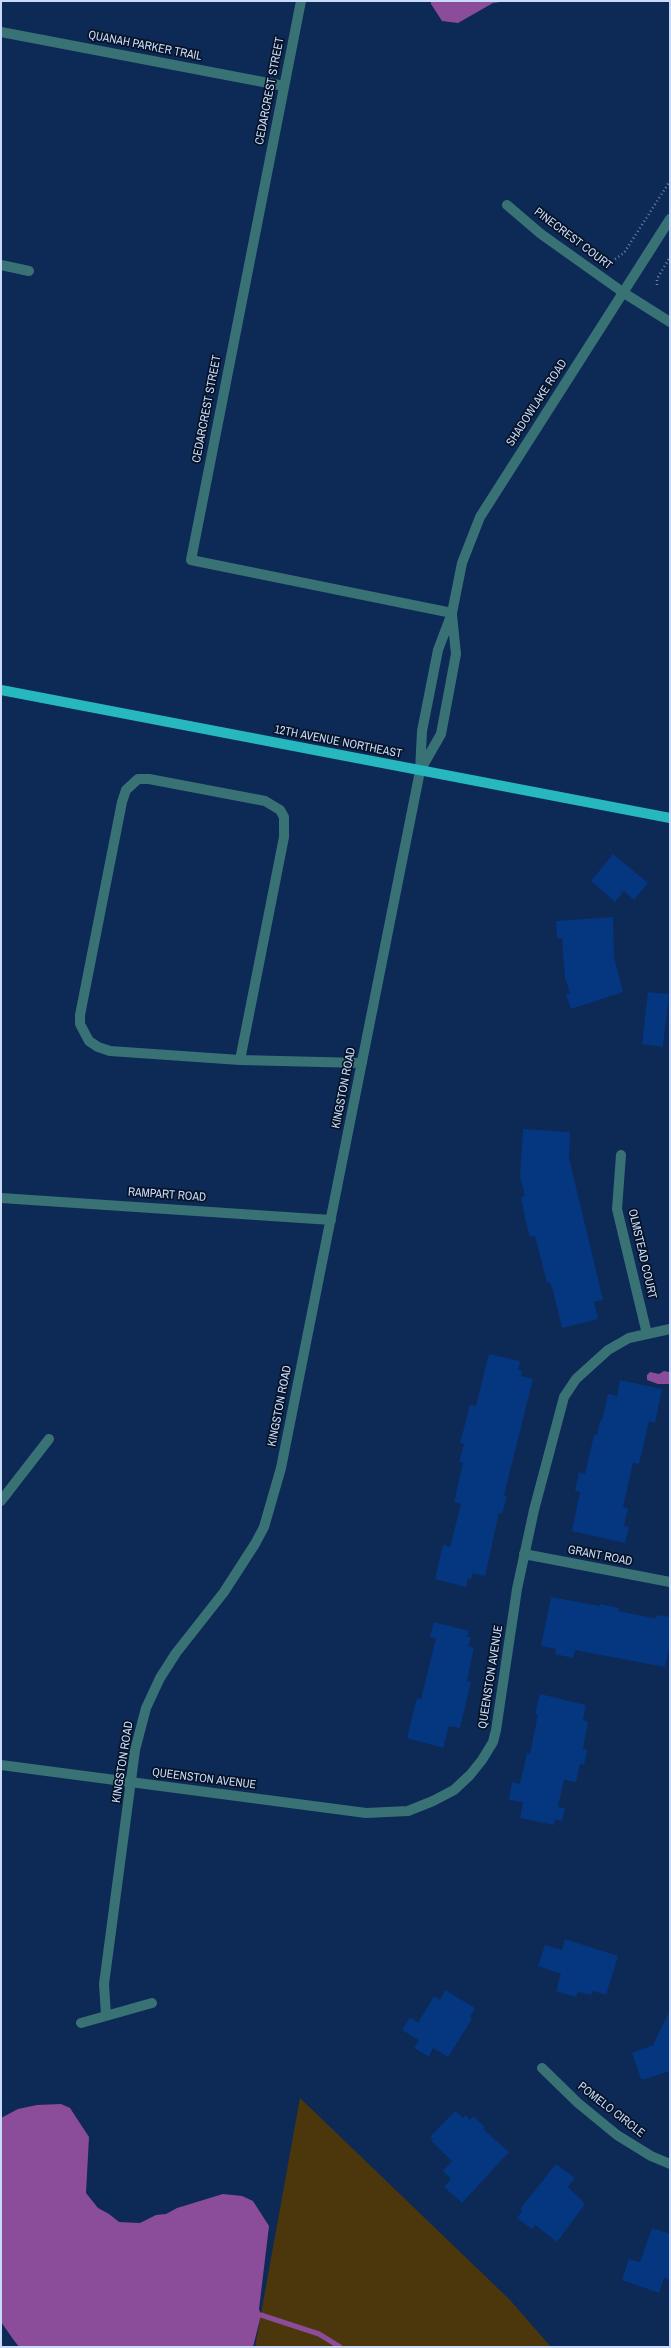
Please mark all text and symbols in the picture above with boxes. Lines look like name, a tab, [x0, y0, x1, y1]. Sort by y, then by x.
street label: QUANAH PARKER TRAIL	[87, 28, 203, 64]
street label: CEDARCREST STREET	[253, 36, 287, 146]
street label: PINECREST COURT	[531, 205, 615, 273]
street label: CEDARCREST STREET	[190, 354, 224, 464]
street label: SHADOWLAKE ROAD	[504, 357, 570, 449]
street label: 12TH AVENUE NORTHEAST	[273, 723, 403, 761]
street label: KINGSTON ROAD	[329, 1046, 359, 1130]
street label: RAMPART ROAD	[127, 1185, 207, 1205]
street label: OLMSTEAD COURT	[625, 1208, 659, 1300]
street label: KINGSTON ROAD	[265, 1364, 295, 1448]
street label: GRANT ROAD	[566, 1543, 634, 1569]
street label: QUEENSTON AVENUE	[476, 1624, 506, 1730]
street label: KINGSTON ROAD	[109, 1720, 137, 1804]
street label: QUEENSTON AVENUE	[151, 1765, 257, 1793]
street label: POMELO CIRCLE	[575, 2079, 647, 2141]

